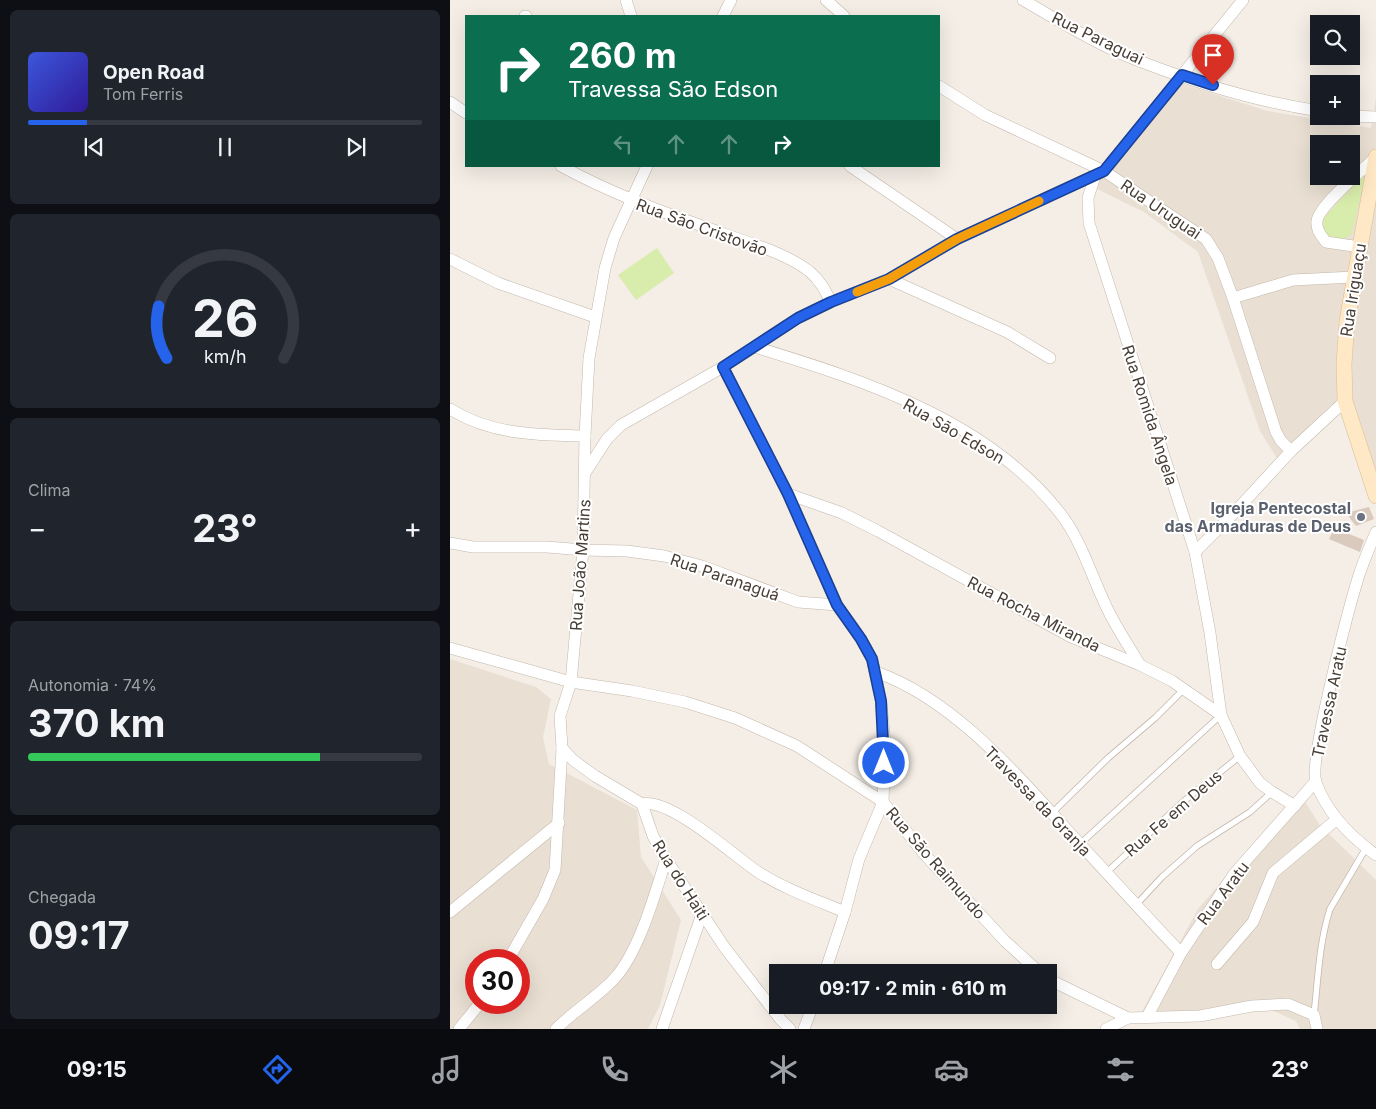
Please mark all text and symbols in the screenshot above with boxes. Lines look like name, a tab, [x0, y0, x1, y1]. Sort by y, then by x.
street label: Rua Paraguai	[1049, 7, 1147, 69]
map controls	[1310, 15, 1360, 185]
button: search	[1310, 15, 1360, 65]
text: 260 m	[568, 34, 677, 76]
pin	[1192, 34, 1234, 85]
icon: right	[485, 35, 550, 100]
icon: arrive	[1199, 41, 1227, 69]
text: Open Road	[103, 61, 204, 84]
button: +	[1310, 75, 1360, 125]
text: Travessa São Edson	[568, 76, 778, 102]
text: Tom Ferris	[103, 84, 183, 104]
icon: left	[609, 130, 637, 158]
icon: ahead	[662, 130, 690, 158]
icon: ahead	[715, 130, 743, 158]
icon: right	[768, 130, 796, 158]
icon: previous	[80, 133, 108, 161]
icon: pause	[211, 133, 239, 161]
icon: next	[342, 133, 370, 161]
button: −	[1310, 135, 1360, 185]
street label: Rua Uruguai	[1117, 175, 1205, 243]
street label: Rua São Cristovão	[633, 194, 771, 260]
street label: Rua Iriguaçu	[1336, 242, 1370, 338]
text: 26	[192, 287, 258, 350]
street label: Rua Romida Ângela	[1118, 342, 1182, 488]
text: km/h	[204, 346, 246, 367]
street label: Rua São Edson	[900, 394, 1008, 468]
text: Clima	[28, 480, 70, 500]
place label: Igreja Pentecostal das Armaduras de Deus	[1165, 498, 1351, 536]
street label: Rua João Martins	[565, 499, 595, 631]
text: 23°	[192, 505, 258, 551]
text: −	[28, 511, 47, 545]
text: +	[403, 511, 422, 545]
marker: Igreja Pentecostal das Armaduras de Deus	[1355, 511, 1367, 523]
street label: Rua Paranaguá	[668, 549, 782, 605]
street label: Rua Rocha Miranda	[964, 572, 1104, 656]
street label: Travessa Aratu	[1307, 644, 1351, 760]
text: Autonomia · 74%	[28, 675, 157, 695]
text: 370 km	[28, 700, 165, 746]
position arrow	[857, 736, 909, 788]
street label: Travessa da Granja	[980, 742, 1096, 860]
street label: Rua Fe em Deus	[1120, 765, 1226, 861]
street label: Rua São Raimundo	[882, 803, 990, 923]
street label: Rua do Haiti	[648, 836, 714, 924]
street label: Rua Aratu	[1193, 857, 1253, 929]
text: Chegada	[28, 887, 96, 907]
text: 09:17	[28, 912, 129, 958]
speed limit sign: 30	[465, 949, 530, 1014]
text: 09:17 · 2 min · 610 m	[819, 977, 1007, 1000]
icon: directions	[260, 1052, 295, 1087]
icon: music	[429, 1052, 464, 1087]
icon: phone	[597, 1052, 632, 1087]
icon: climate	[766, 1052, 801, 1087]
icon: car	[934, 1052, 969, 1087]
icon: filters	[1103, 1052, 1138, 1087]
text: 09:15	[67, 1056, 127, 1082]
text: 23°	[1271, 1056, 1309, 1082]

